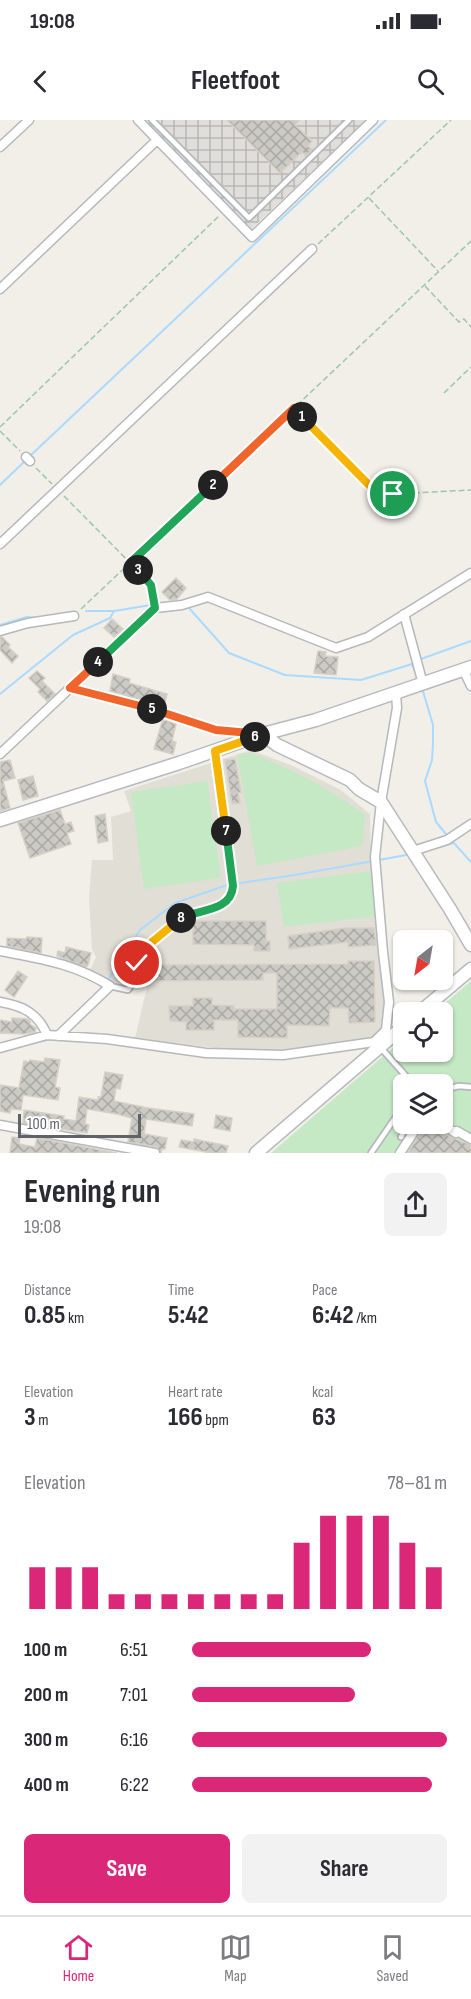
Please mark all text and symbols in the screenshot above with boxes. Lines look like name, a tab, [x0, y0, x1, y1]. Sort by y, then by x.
text: 19:08	[30, 8, 75, 35]
icon: back	[24, 65, 57, 98]
text: Fleetfoot	[191, 65, 280, 97]
icon: search	[414, 65, 447, 98]
pin: 1	[287, 402, 317, 432]
text: 1	[299, 407, 305, 426]
pin	[367, 468, 418, 519]
pin: 2	[198, 470, 228, 500]
text: 2	[209, 475, 217, 494]
icon: arrive	[376, 477, 409, 510]
pin: 3	[123, 555, 153, 585]
text: 3	[134, 560, 142, 579]
pin: 4	[83, 647, 113, 677]
text: 4	[94, 652, 102, 671]
pin: 5	[137, 694, 167, 724]
text: 5	[148, 699, 156, 718]
pin: 6	[240, 722, 270, 752]
text: 6	[251, 727, 259, 746]
pin: 7	[211, 816, 241, 846]
text: 7	[223, 821, 229, 840]
pin: 8	[166, 903, 196, 933]
text: 8	[177, 908, 185, 927]
north arrow	[393, 930, 453, 990]
map controls	[393, 930, 453, 1134]
pin	[111, 937, 162, 988]
icon: check	[120, 946, 153, 979]
button: locate	[393, 1002, 453, 1062]
button: layers	[393, 1074, 453, 1134]
scale bar	[18, 1111, 141, 1139]
text: 100 m	[27, 1115, 60, 1134]
text: Evening run	[24, 1172, 160, 1212]
button: share	[384, 1173, 447, 1236]
text: 19:08	[24, 1215, 61, 1239]
text: Distance	[24, 1281, 71, 1300]
text: Time	[168, 1281, 194, 1300]
text: Pace	[312, 1281, 337, 1300]
text: 0.85	[24, 1300, 65, 1331]
text: 5:42	[168, 1300, 209, 1331]
text: 6:42	[312, 1300, 354, 1331]
text: km	[65, 1309, 84, 1328]
text: /km	[354, 1309, 377, 1328]
text: Elevation	[24, 1383, 73, 1402]
text: Heart rate	[168, 1383, 223, 1402]
text: kcal	[312, 1383, 333, 1402]
text: 3	[24, 1402, 36, 1433]
text: 166	[168, 1402, 203, 1433]
text: 63	[312, 1402, 336, 1433]
text: m	[36, 1411, 48, 1430]
text: bpm	[203, 1411, 229, 1430]
text: Elevation	[24, 1471, 86, 1495]
text: 78–81 m	[387, 1471, 447, 1495]
text: 100 m	[24, 1638, 67, 1662]
text: 6:51	[120, 1638, 148, 1662]
text: 200 m	[24, 1683, 68, 1707]
text: 7:01	[120, 1683, 148, 1707]
text: 300 m	[24, 1728, 68, 1752]
text: 6:16	[120, 1728, 148, 1752]
text: 400 m	[24, 1773, 69, 1797]
text: 6:22	[120, 1773, 149, 1797]
button: Save	[24, 1834, 230, 1903]
button: Share	[242, 1834, 447, 1903]
tab: Home	[62, 1931, 95, 1986]
tab: Map	[219, 1931, 252, 1986]
tab: Saved	[376, 1931, 409, 1986]

